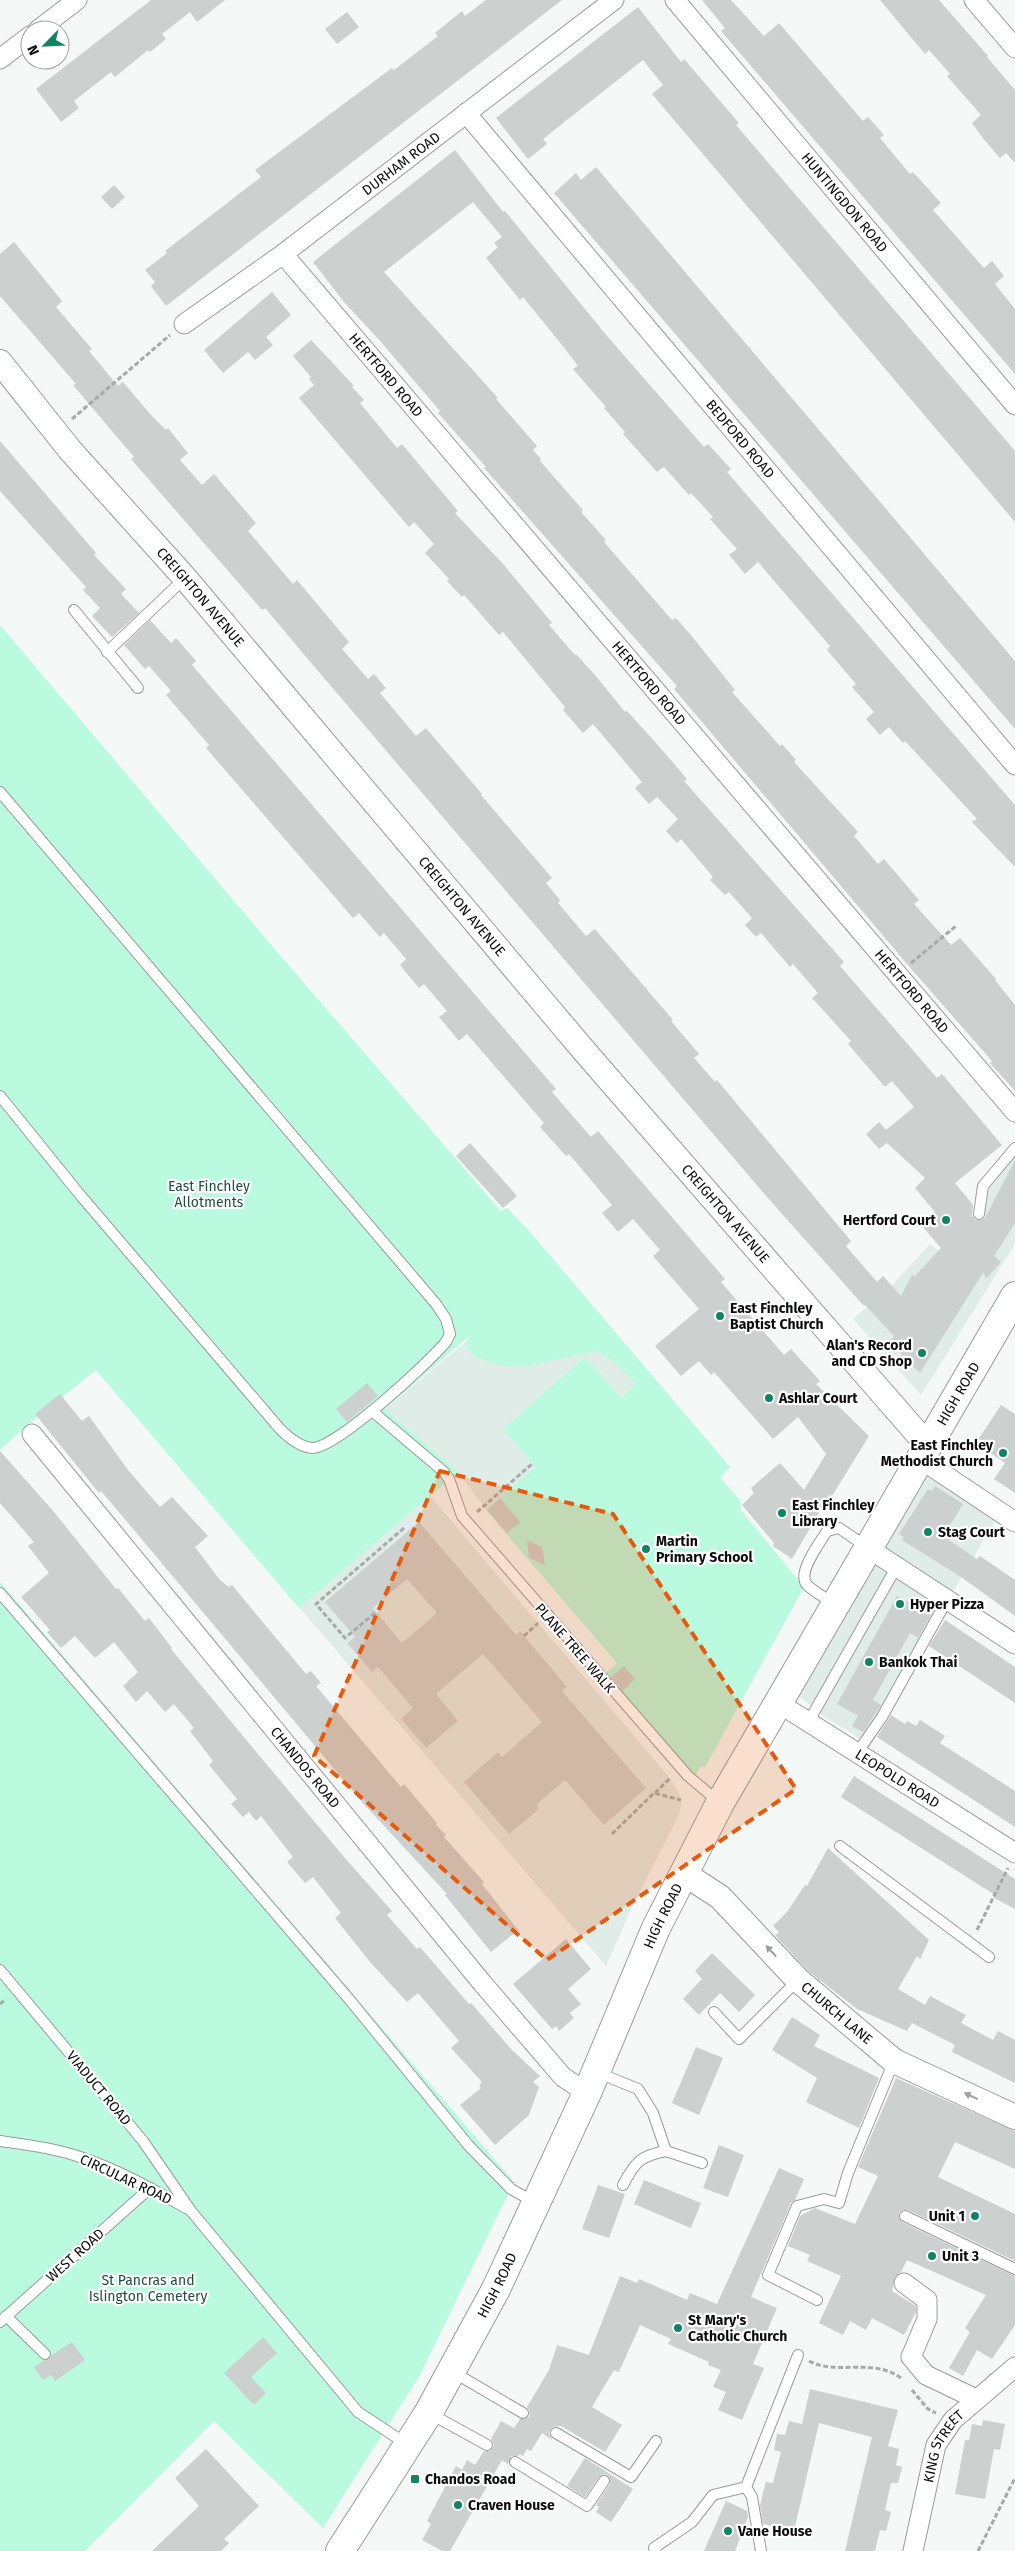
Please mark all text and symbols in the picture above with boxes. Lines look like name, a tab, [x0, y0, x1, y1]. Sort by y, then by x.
north arrow	[20, 20, 70, 70]
text: N	[24, 42, 43, 58]
street label: DURHAM ROAD	[359, 128, 444, 199]
street label: HUNTINGDON ROAD	[798, 149, 891, 256]
street label: HERTFORD ROAD	[345, 330, 426, 421]
street label: BEDFORD ROAD	[702, 396, 778, 482]
street label: CREIGHTON AVENUE	[153, 544, 247, 650]
street label: HERTFORD ROAD	[608, 638, 689, 729]
street label: CREIGHTON AVENUE	[415, 853, 509, 960]
street label: HERTFORD ROAD	[871, 946, 952, 1037]
street label: CREIGHTON AVENUE	[678, 1161, 773, 1267]
park label: East Finchley Allotments	[168, 1178, 250, 1211]
place label: Hertford Court	[843, 1212, 937, 1229]
marker: Hertford Court	[940, 1214, 952, 1226]
place label: East Finchley Baptist Church	[730, 1300, 823, 1333]
marker: East Finchley Baptist Church	[714, 1310, 726, 1322]
place label: Alan's Record and CD Shop	[825, 1337, 912, 1370]
marker: Alan's Record and CD Shop	[916, 1347, 928, 1359]
street label: HIGH ROAD	[933, 1359, 984, 1429]
place label: Ashlar Court	[778, 1390, 858, 1407]
marker: Ashlar Court	[763, 1392, 775, 1404]
place label: East Finchley Methodist Church	[881, 1437, 994, 1470]
marker: East Finchley Methodist Church	[997, 1447, 1009, 1459]
place label: East Finchley Library	[792, 1497, 875, 1530]
marker: East Finchley Library	[776, 1507, 788, 1519]
place label: Stag Court	[938, 1524, 1005, 1541]
marker: Stag Court	[922, 1526, 934, 1538]
place label: Martin Primary School	[656, 1533, 754, 1566]
marker: Martin Primary School	[640, 1543, 652, 1555]
place label: Hyper Pizza	[910, 1596, 985, 1613]
marker: Hyper Pizza	[894, 1598, 906, 1610]
street label: PLANE TREE WALK	[531, 1600, 619, 1697]
place label: Bankok Thai	[879, 1654, 957, 1671]
marker: Bankok Thai	[863, 1656, 875, 1668]
street label: CHANDOS ROAD	[267, 1724, 343, 1812]
street label: LEOPOLD ROAD	[852, 1746, 942, 1812]
street label: HIGH ROAD	[640, 1880, 686, 1951]
one-way arrow	[765, 1945, 777, 1957]
street label: CHURCH LANE	[797, 1978, 876, 2048]
street label: VIADUCT ROAD	[63, 2048, 135, 2129]
one-way arrow	[964, 2092, 978, 2100]
street label: CIRCULAR ROAD	[77, 2151, 174, 2208]
place label: Unit 1	[929, 2208, 965, 2225]
marker: Unit 1	[969, 2210, 981, 2222]
street label: WEST ROAD	[43, 2225, 108, 2286]
place label: Unit 3	[942, 2248, 979, 2265]
street label: HIGH ROAD	[474, 2250, 521, 2321]
marker: Unit 3	[926, 2250, 938, 2262]
park label: St Pancras and Islington Cemetery	[89, 2272, 207, 2305]
place label: St Mary's Catholic Church	[688, 2312, 787, 2345]
marker: St Mary's Catholic Church	[672, 2322, 684, 2334]
street label: KING STREET	[920, 2406, 968, 2484]
place label: Chandos Road	[425, 2471, 516, 2488]
marker: Chandos Road	[409, 2473, 421, 2485]
place label: Craven House	[468, 2497, 555, 2514]
marker: Craven House	[452, 2499, 464, 2511]
place label: Vane House	[737, 2523, 812, 2540]
marker: Vane House	[722, 2525, 734, 2537]

